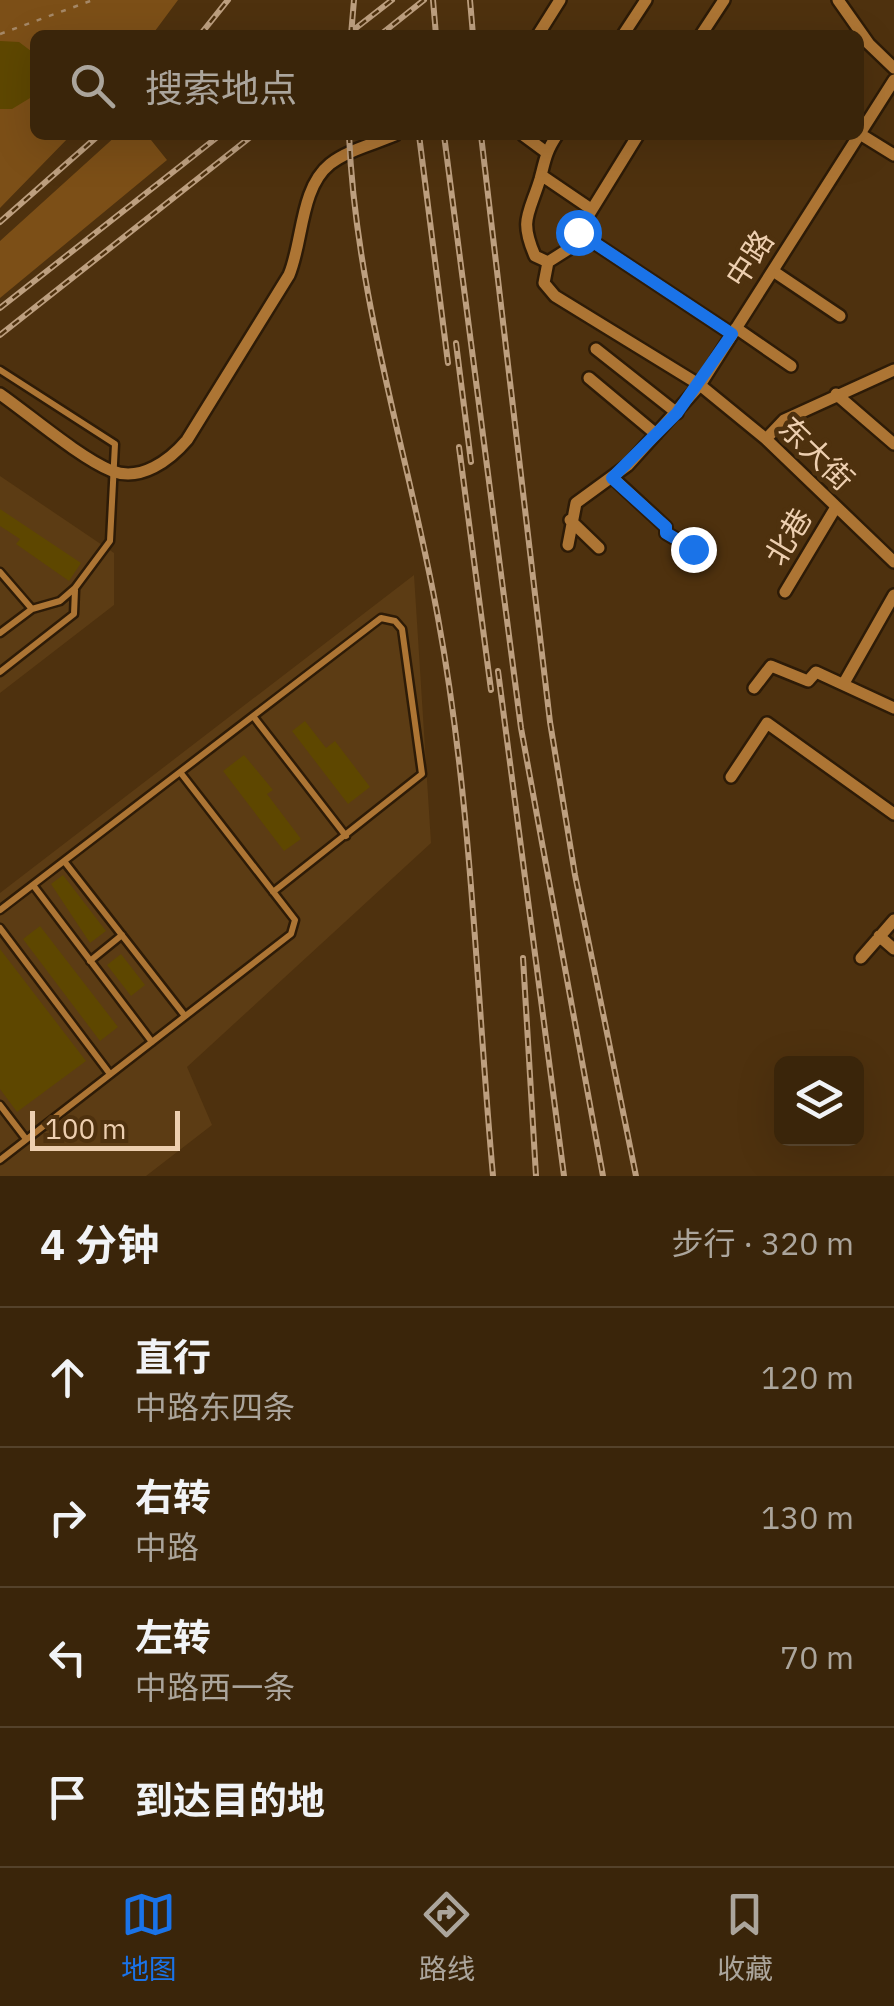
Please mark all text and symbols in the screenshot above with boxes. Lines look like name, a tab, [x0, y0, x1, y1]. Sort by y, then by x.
search box	[30, 30, 864, 140]
icon: search	[65, 58, 120, 113]
text: 搜索地点	[145, 63, 297, 112]
route start	[556, 210, 602, 256]
street label: 中路	[716, 222, 781, 294]
street label: 东大街	[771, 408, 863, 498]
street label: 北巷	[756, 500, 820, 572]
route end	[671, 527, 717, 573]
map controls	[774, 1056, 864, 1146]
button: layers	[774, 1056, 864, 1146]
scale bar	[30, 1106, 180, 1150]
text: 100 m	[45, 1110, 126, 1147]
text: 4 分钟	[40, 1217, 159, 1272]
text: 步行 · 320 m	[671, 1222, 854, 1264]
text: 直行	[135, 1332, 211, 1381]
icon: ahead	[40, 1350, 95, 1405]
text: 120 m	[761, 1356, 854, 1398]
text: 中路东四条	[135, 1386, 295, 1428]
text: 右转	[135, 1472, 211, 1521]
icon: right	[40, 1490, 95, 1545]
text: 130 m	[761, 1496, 854, 1538]
text: 中路	[135, 1526, 199, 1568]
text: 左转	[135, 1612, 211, 1661]
icon: left	[40, 1630, 95, 1685]
text: 70 m	[780, 1636, 854, 1678]
text: 中路西一条	[135, 1666, 295, 1708]
icon: arrive	[40, 1770, 95, 1825]
text: 到达目的地	[135, 1775, 325, 1824]
tab: 地图	[121, 1887, 177, 1987]
tab: 路线	[419, 1887, 475, 1987]
tab: 收藏	[717, 1887, 773, 1987]

